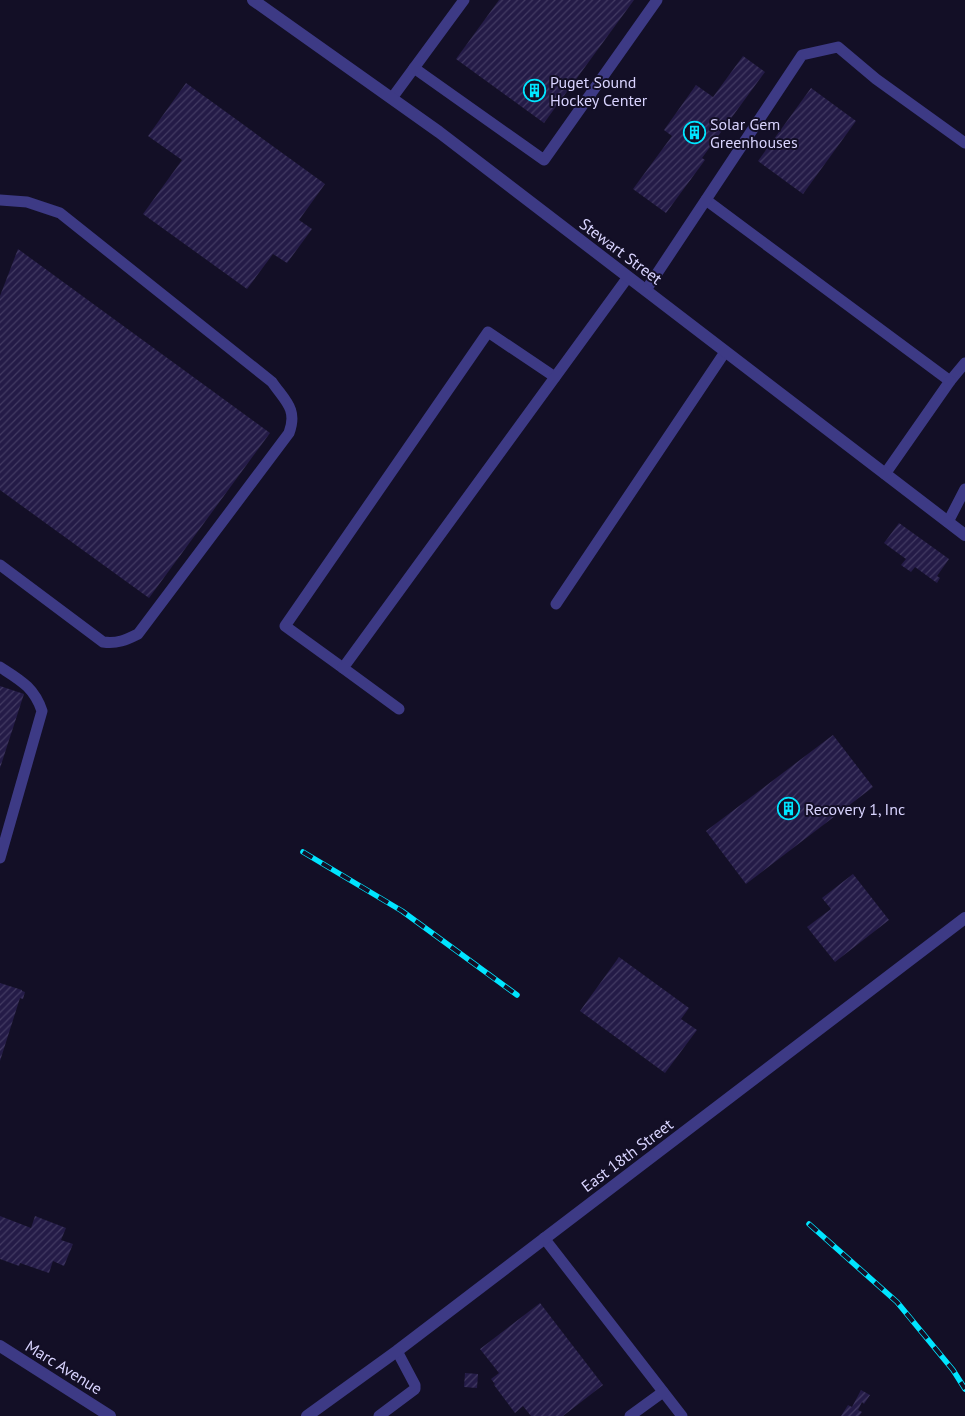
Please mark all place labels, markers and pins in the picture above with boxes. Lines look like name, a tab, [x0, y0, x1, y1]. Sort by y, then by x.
place label: Puget Sound Hockey Center	[550, 72, 648, 110]
building icon: Puget Sound Hockey Center	[522, 79, 546, 103]
place label: Solar Gem Greenhouses	[710, 114, 798, 152]
building icon: Solar Gem Greenhouses	[682, 121, 706, 145]
building icon: Recovery 1, Inc	[777, 797, 801, 821]
place label: Recovery 1, Inc	[805, 799, 905, 819]

